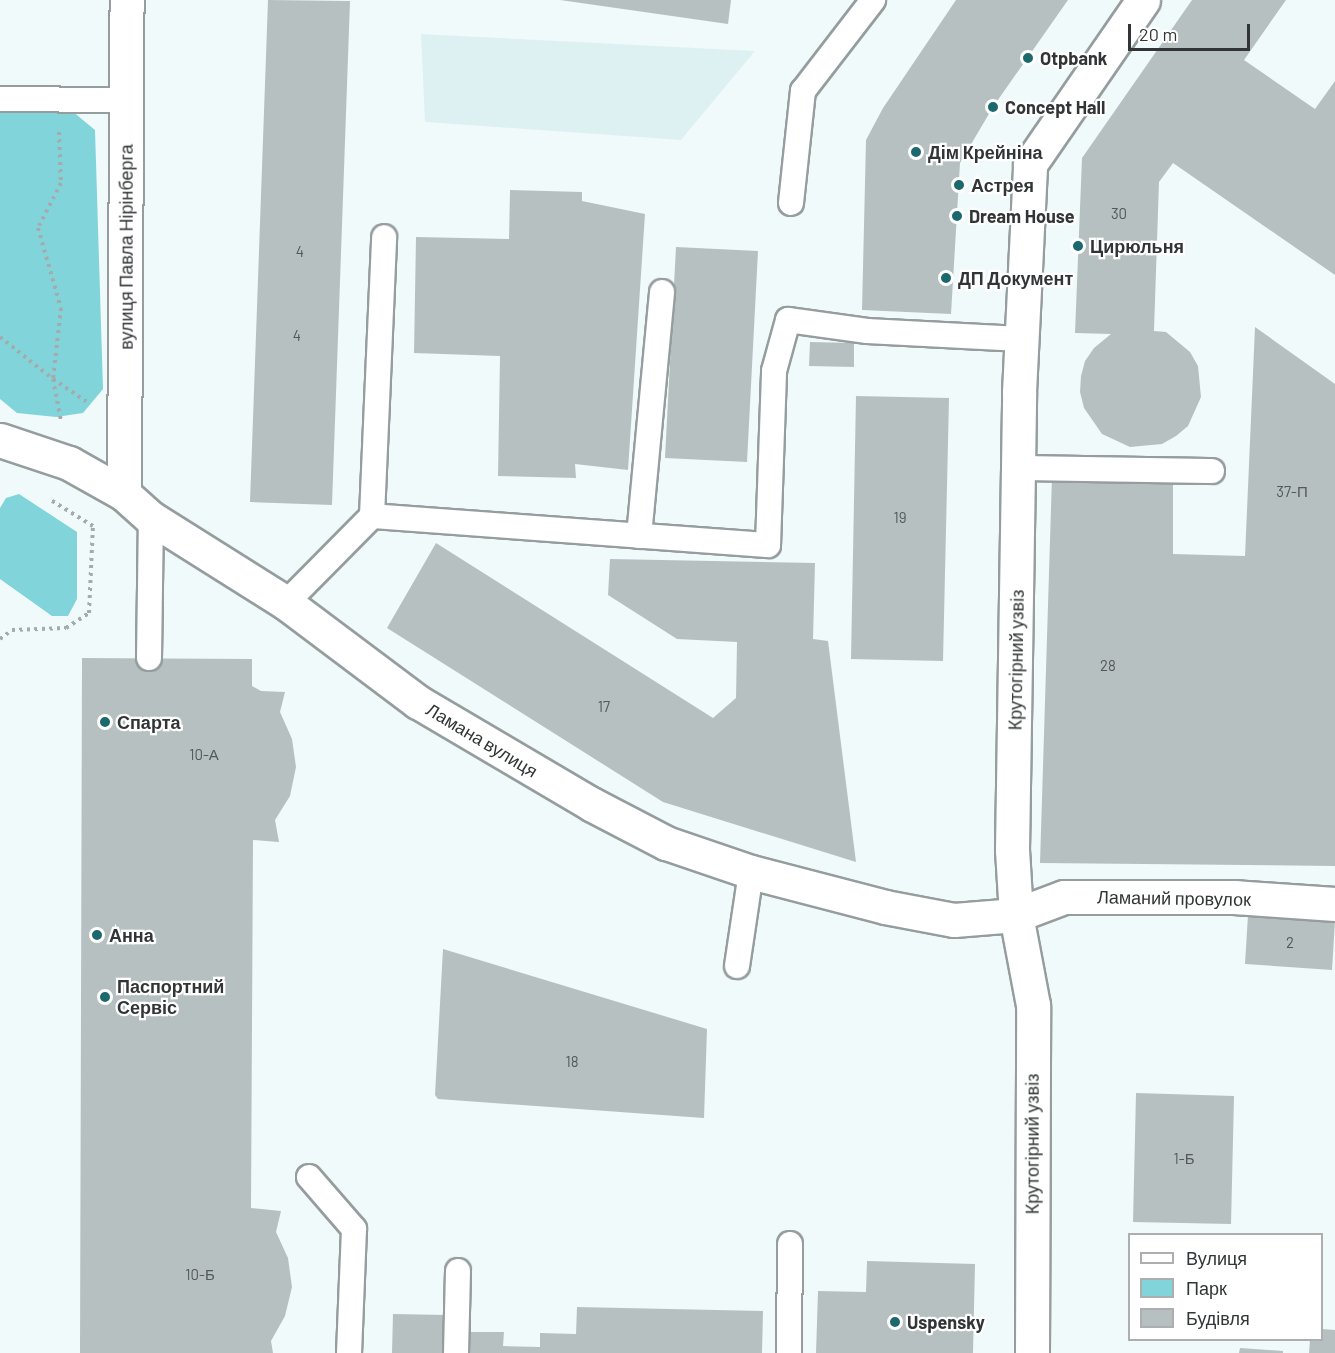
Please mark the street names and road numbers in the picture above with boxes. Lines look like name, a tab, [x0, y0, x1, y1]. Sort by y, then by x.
street label: вулиця Павла Нірінберга	[115, 144, 137, 350]
street label: Крутогірний узвіз	[1004, 590, 1028, 730]
street label: Ламана вулиця	[422, 698, 542, 782]
street label: Ламаний провулок	[1097, 886, 1251, 910]
street label: Крутогірний узвіз	[1021, 1074, 1043, 1214]

